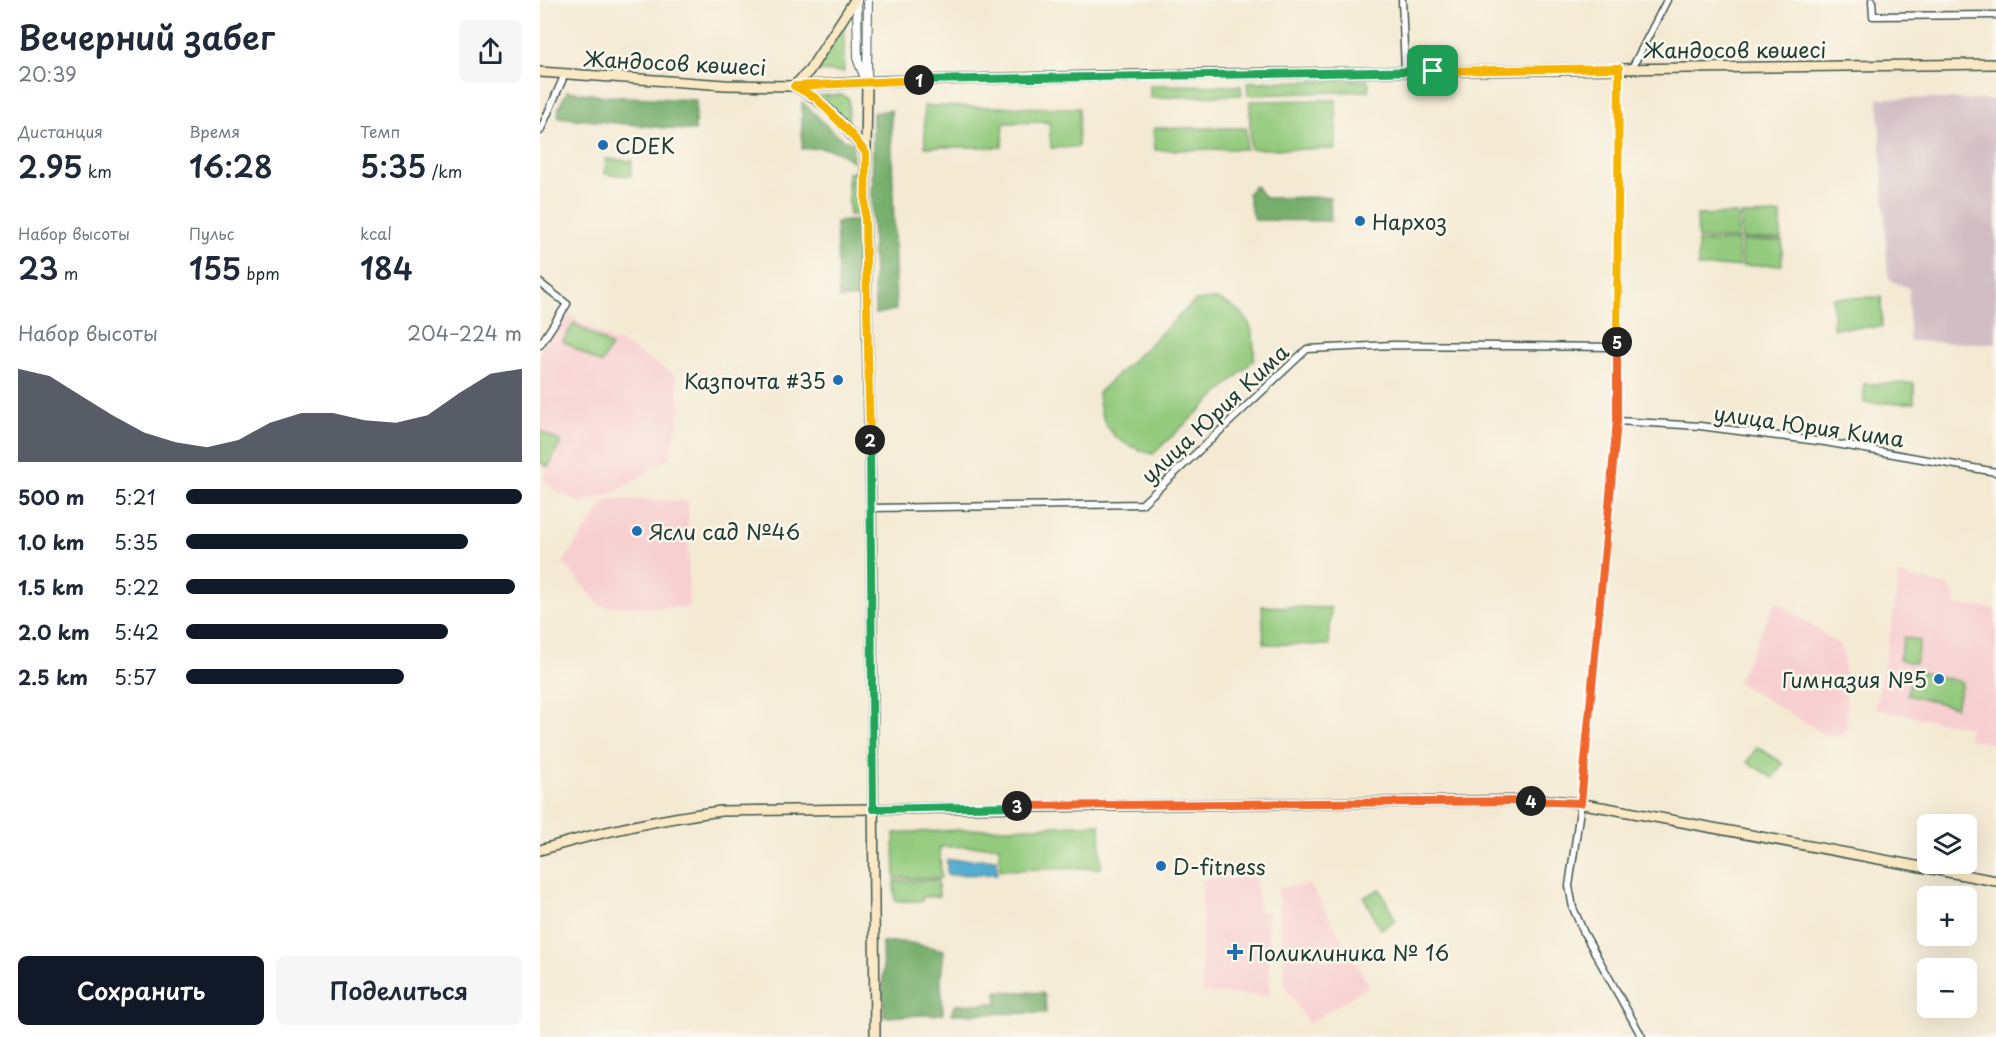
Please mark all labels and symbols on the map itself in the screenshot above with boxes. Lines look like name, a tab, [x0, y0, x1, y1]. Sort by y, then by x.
street label: Жандосов көшесі	[1644, 33, 1826, 65]
street label: Жандосов көшесі	[583, 41, 767, 83]
pin	[1407, 45, 1458, 96]
pin: 1	[904, 65, 934, 95]
place label: CDEK	[615, 129, 675, 161]
marker: CDEK	[596, 138, 610, 152]
place label: Нархоз	[1372, 205, 1447, 237]
marker: Нархоз	[1353, 214, 1367, 228]
pin: 5	[1602, 327, 1632, 357]
street label: улица Юрия Кима	[1133, 335, 1296, 490]
place label: Казпочта #35	[684, 364, 826, 396]
marker: Казпочта #35	[831, 373, 845, 387]
street label: улица Юрия Кима	[1712, 396, 1907, 454]
pin: 2	[855, 425, 885, 455]
place label: Ясли сад №46	[649, 515, 800, 547]
marker: Ясли сад №46	[630, 524, 644, 538]
place label: Гимназия №5	[1782, 663, 1927, 695]
marker: Гимназия №5	[1932, 672, 1946, 686]
pin: 4	[1516, 786, 1546, 816]
pin: 3	[1002, 791, 1032, 821]
place label: D-fitness	[1173, 850, 1266, 882]
marker: D-fitness	[1154, 859, 1168, 873]
place label: Поликлиника № 16	[1248, 936, 1449, 968]
marker: Поликлиника № 16	[1226, 943, 1244, 961]

